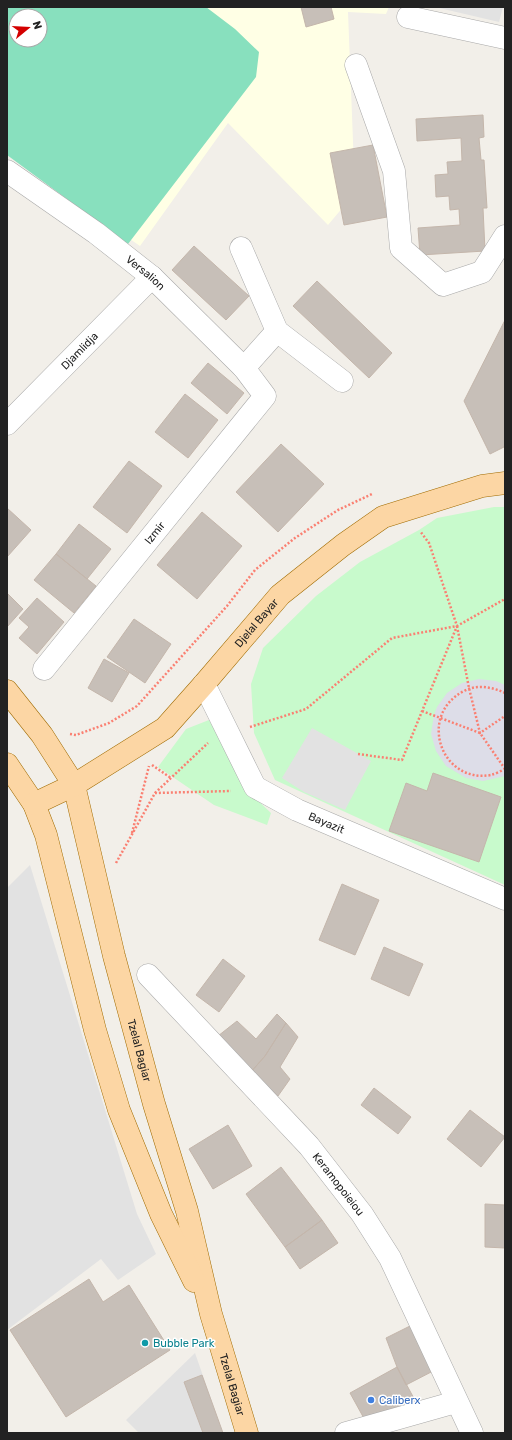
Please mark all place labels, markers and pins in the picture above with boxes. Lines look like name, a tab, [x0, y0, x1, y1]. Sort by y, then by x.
place label: Bubble Park	[153, 1337, 215, 1350]
marker: Bubble Park	[140, 1338, 150, 1348]
place label: Caliberx	[379, 1394, 421, 1407]
marker: Caliberx	[366, 1395, 376, 1405]

